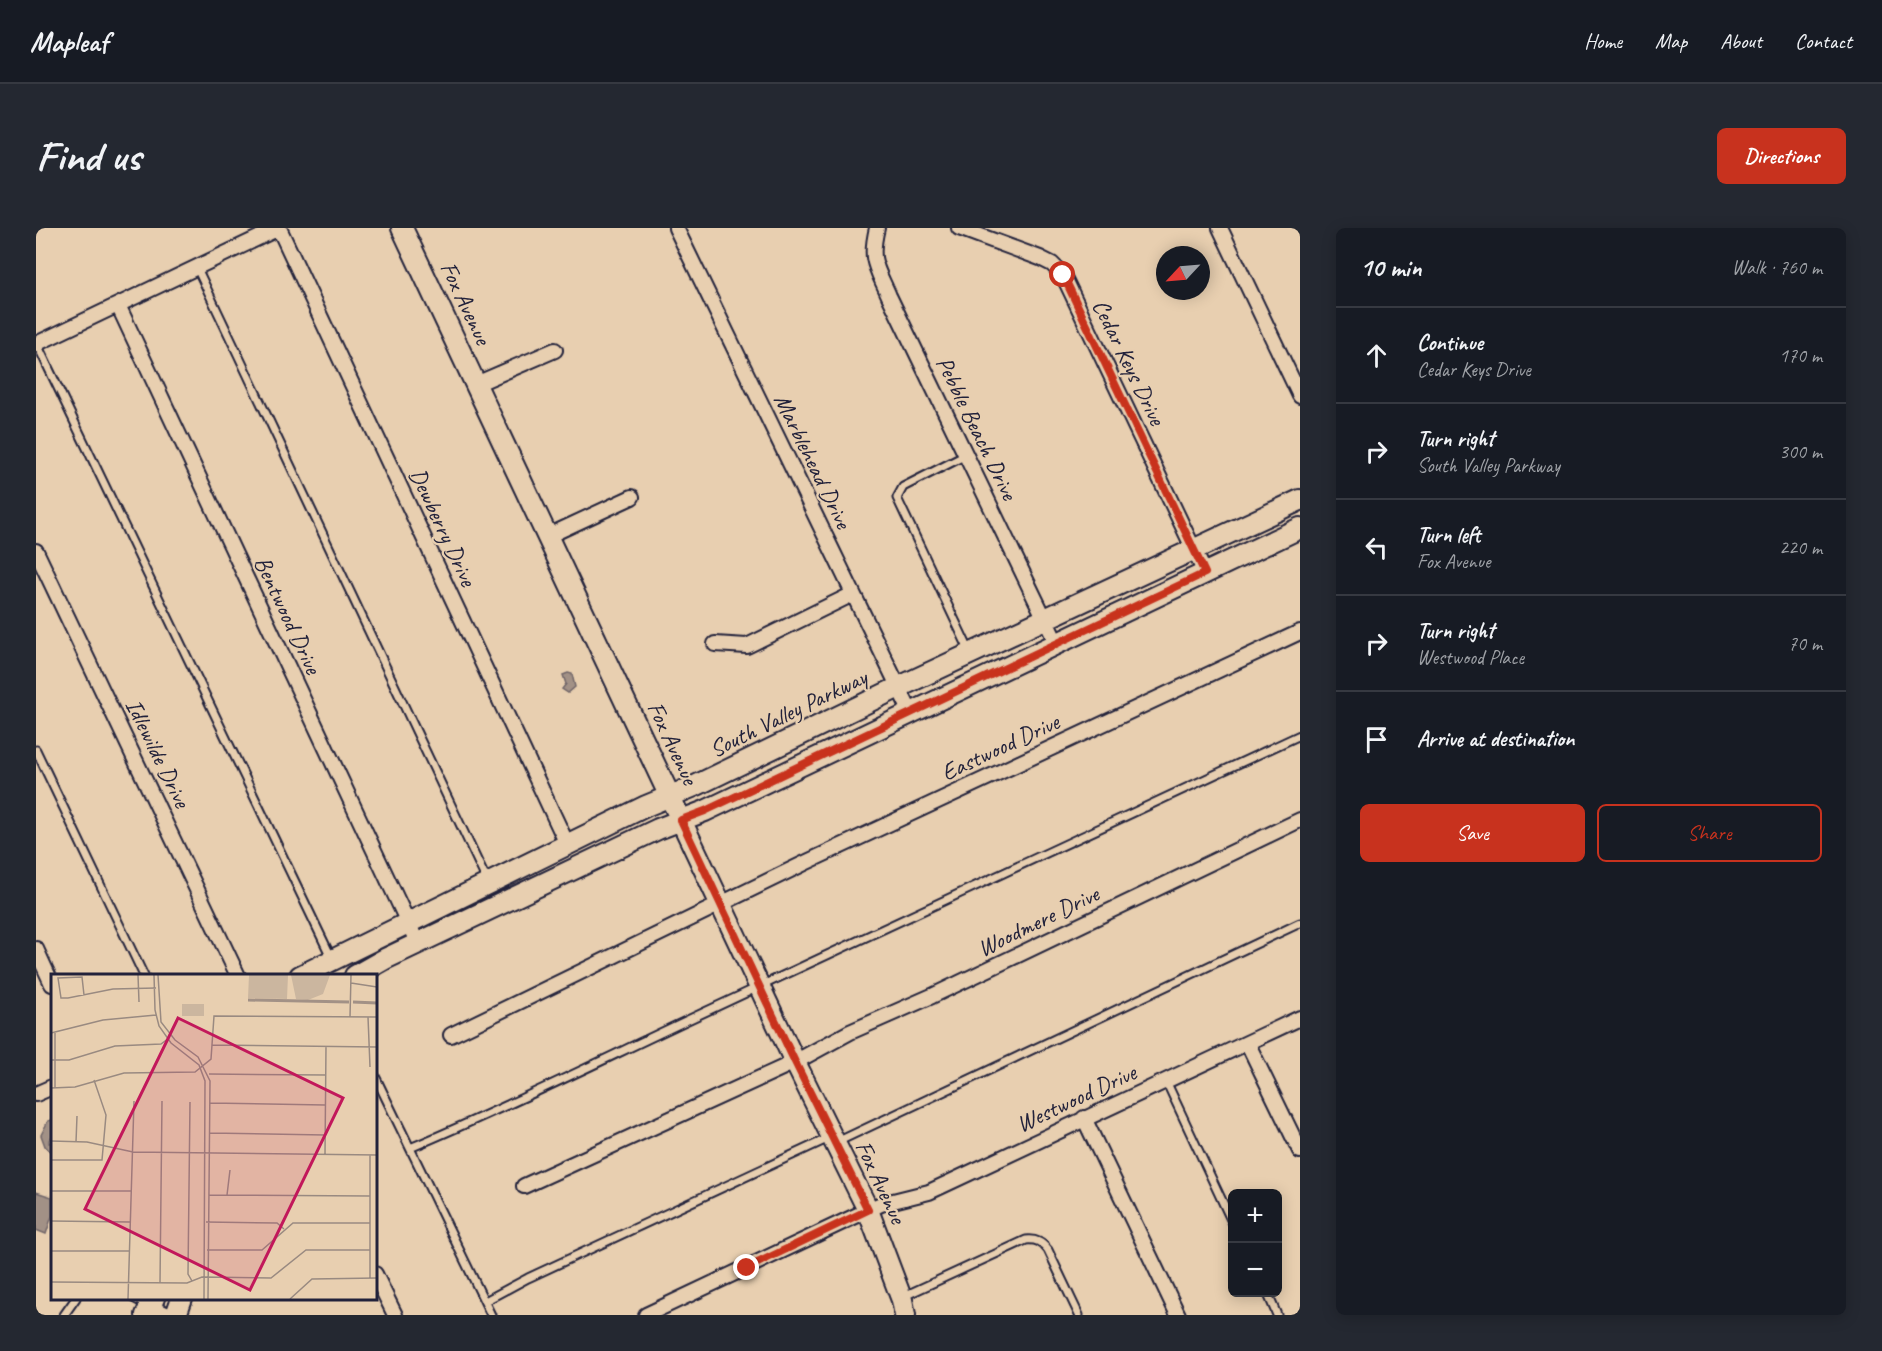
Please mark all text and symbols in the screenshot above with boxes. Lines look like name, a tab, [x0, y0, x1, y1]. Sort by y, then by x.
text: Mapleaf	[30, 24, 108, 59]
text: Home	[1584, 28, 1622, 54]
text: Map	[1655, 28, 1687, 54]
text: About	[1720, 28, 1762, 54]
text: Contact	[1795, 28, 1852, 54]
button: Directions	[1717, 128, 1846, 184]
text: Find us	[36, 130, 141, 183]
north arrow	[1156, 246, 1210, 300]
text: 10 min	[1360, 251, 1422, 284]
text: Walk · 760 m	[1732, 255, 1822, 280]
street label: Fox Avenue	[434, 257, 499, 351]
route start	[1049, 261, 1075, 287]
street label: Cedar Keys Drive	[1086, 294, 1173, 432]
text: Continue	[1417, 329, 1483, 357]
icon: ahead	[1360, 339, 1393, 372]
text: 170 m	[1779, 343, 1822, 368]
street label: Pebble Beach Drive	[929, 351, 1026, 507]
text: Cedar Keys Drive	[1417, 357, 1531, 382]
street label: Marblehead Drive	[767, 389, 859, 535]
text: Turn right	[1417, 425, 1494, 453]
icon: right	[1360, 435, 1393, 468]
text: 300 m	[1779, 439, 1822, 464]
text: South Valley Parkway	[1417, 453, 1560, 478]
street label: Dewberry Drive	[403, 463, 484, 593]
text: Turn left	[1417, 521, 1481, 549]
icon: left	[1360, 531, 1393, 564]
text: 220 m	[1779, 535, 1822, 560]
text: Fox Avenue	[1417, 549, 1491, 574]
street label: Bentwood Drive	[248, 551, 329, 681]
text: Turn right	[1417, 617, 1494, 645]
icon: right	[1360, 627, 1393, 660]
text: 70 m	[1788, 631, 1822, 656]
text: Westwood Place	[1417, 645, 1524, 670]
street label: South Valley Parkway	[704, 661, 873, 764]
street label: Idlewilde Drive	[119, 694, 198, 814]
street label: Fox Avenue	[641, 697, 706, 791]
street label: Eastwood Drive	[936, 706, 1066, 787]
icon: arrive	[1360, 723, 1393, 756]
text: Arrive at destination	[1417, 725, 1574, 753]
button: Save	[1360, 804, 1585, 862]
button: Share	[1597, 804, 1822, 862]
street label: Woodmere Drive	[972, 878, 1106, 963]
inset map	[51, 974, 376, 1300]
street label: Westwood Drive	[1011, 1056, 1143, 1139]
street label: Fox Avenue	[849, 1136, 914, 1230]
map controls	[1228, 1189, 1282, 1297]
button: +	[1228, 1189, 1282, 1243]
button: −	[1228, 1243, 1282, 1297]
route end	[733, 1254, 759, 1280]

